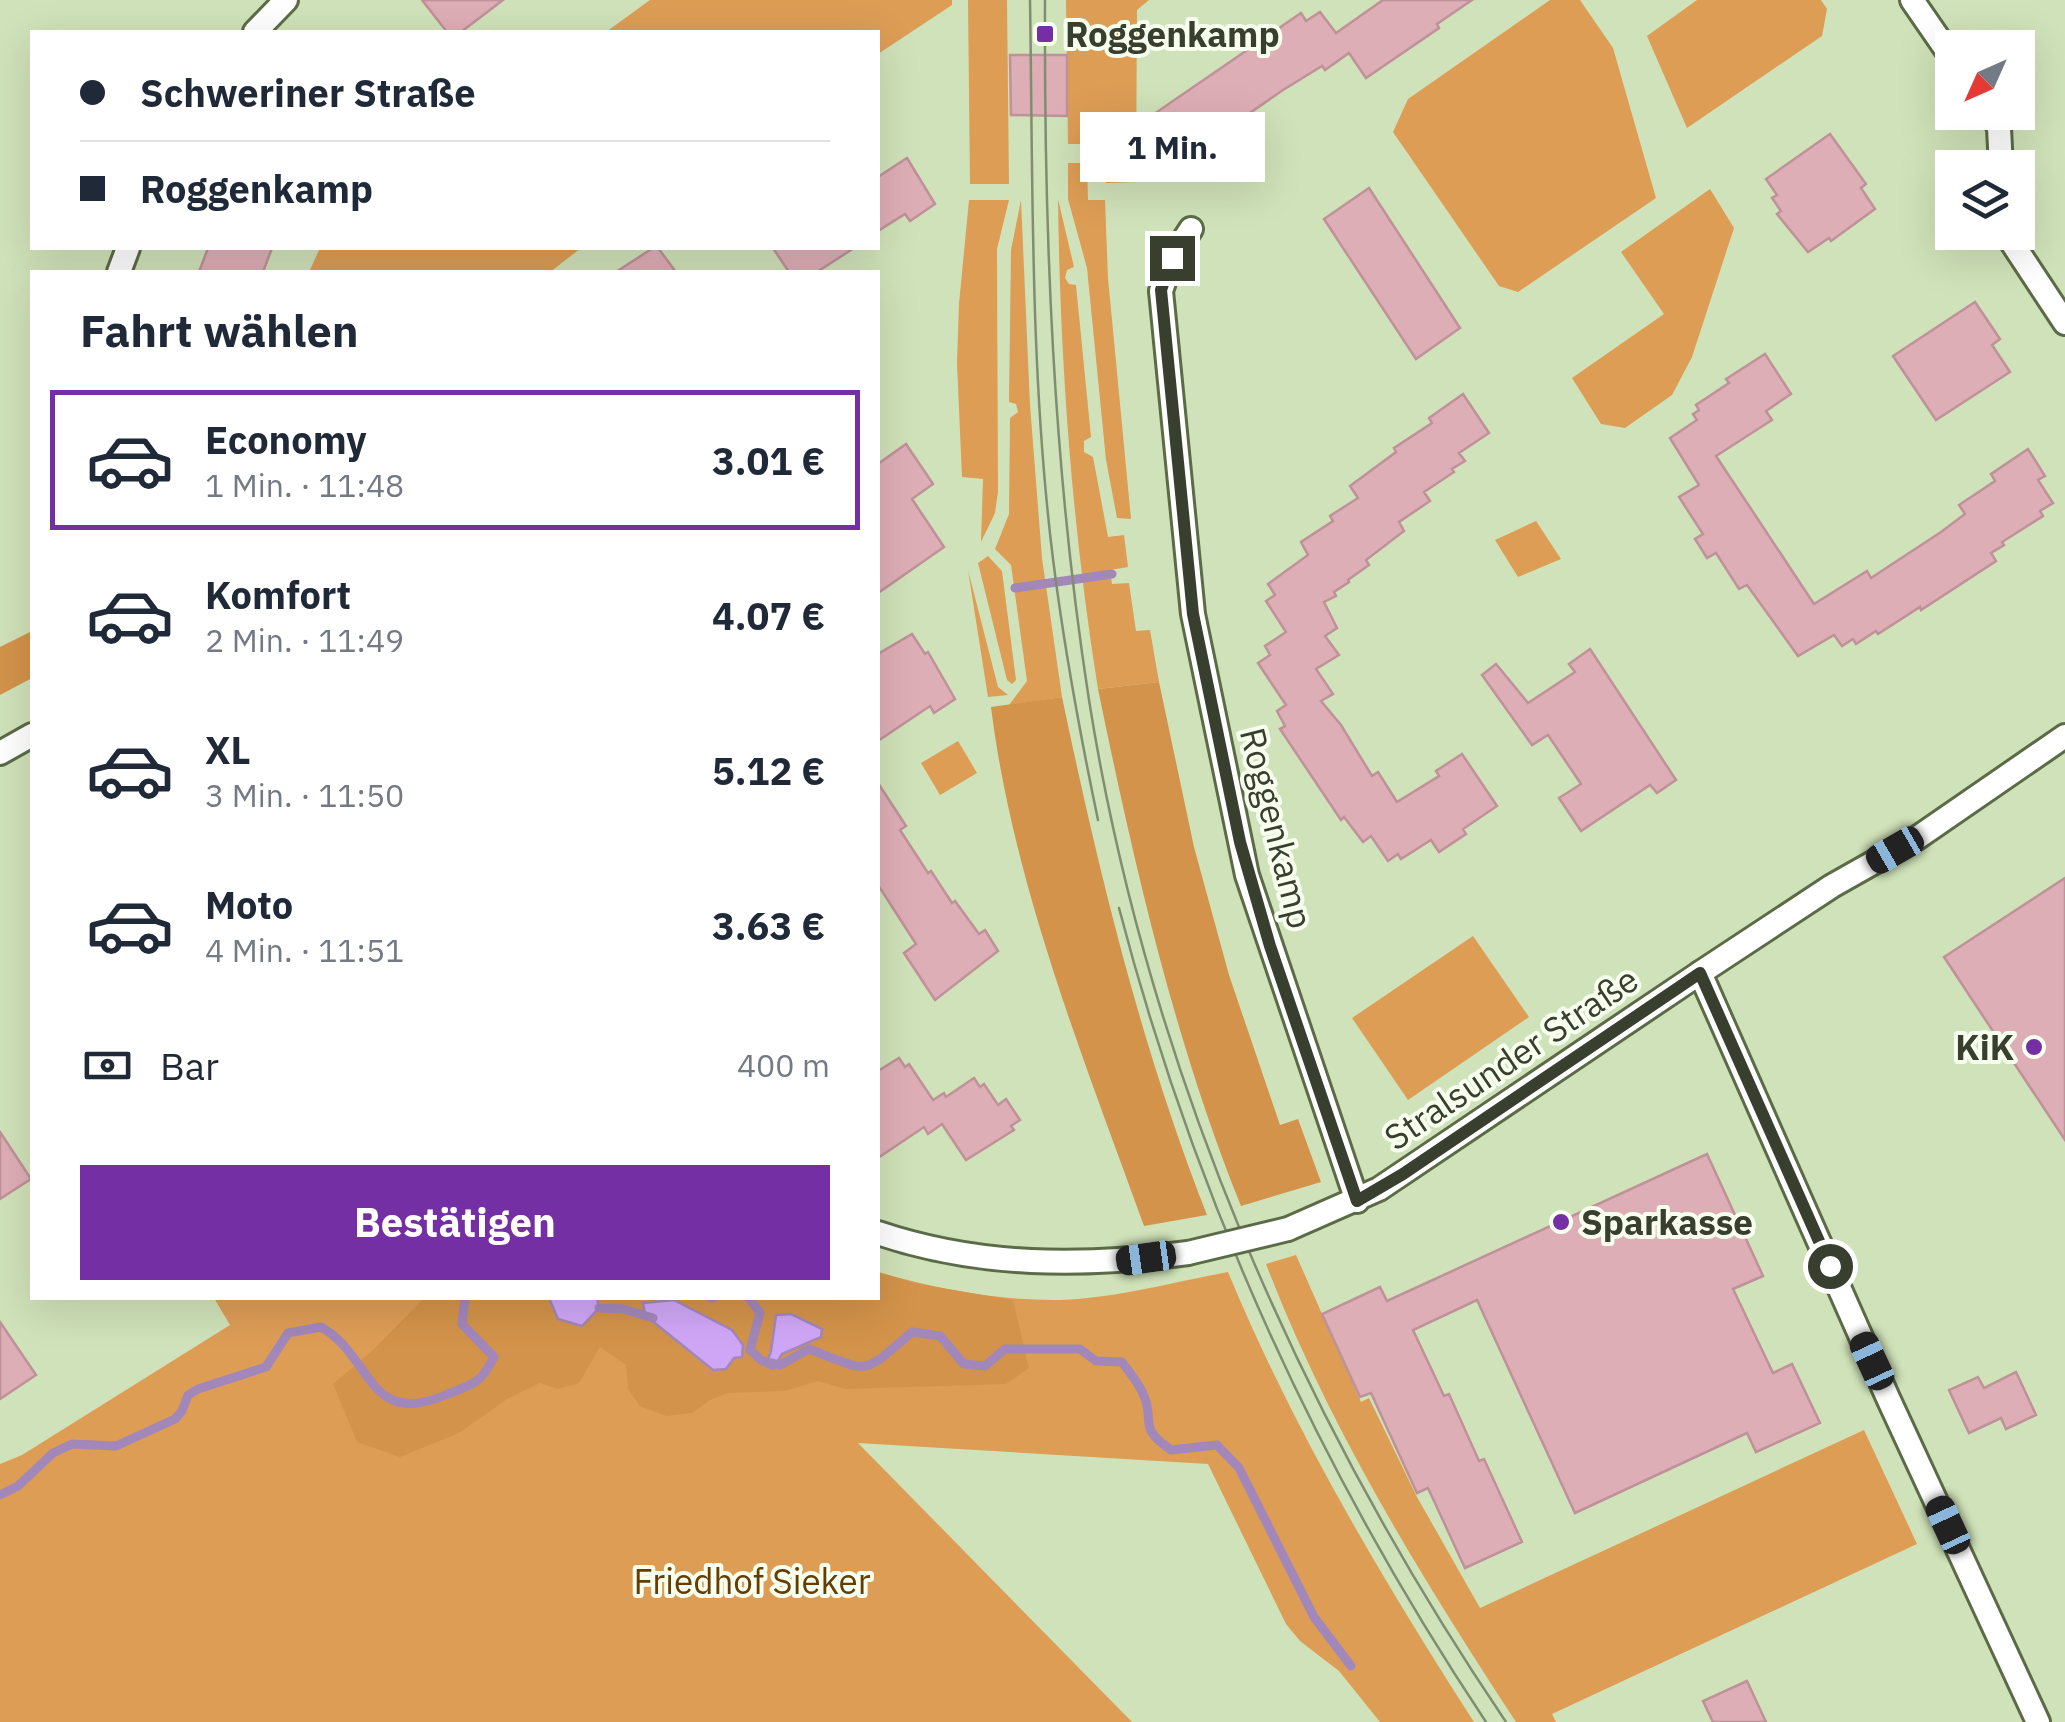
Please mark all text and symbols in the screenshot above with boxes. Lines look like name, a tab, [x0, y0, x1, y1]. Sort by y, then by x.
place label: Roggenkamp	[1065, 11, 1280, 57]
marker: Roggenkamp	[1034, 23, 1056, 45]
north arrow	[1935, 30, 2035, 130]
map controls	[1935, 30, 2035, 250]
text: Schweriner Straße	[140, 68, 476, 117]
callout: 1 Min.	[1080, 113, 1264, 183]
text: 1 Min.	[1127, 126, 1218, 168]
button: layers	[1935, 150, 2035, 250]
text: Roggenkamp	[140, 164, 373, 213]
route end	[1150, 236, 1195, 281]
text: Fahrt wählen	[80, 301, 359, 359]
icon: car	[85, 415, 175, 505]
text: Economy	[205, 415, 367, 464]
text: 3.01 €	[712, 436, 825, 485]
text: 1 Min. · 11:48	[205, 464, 404, 506]
icon: car	[85, 570, 175, 660]
text: Komfort	[205, 570, 351, 619]
text: 4.07 €	[712, 591, 825, 640]
text: 2 Min. · 11:49	[205, 619, 404, 661]
street label: Roggenkamp	[1230, 723, 1324, 933]
icon: car	[85, 725, 175, 815]
text: XL	[205, 725, 251, 774]
text: 5.12 €	[712, 746, 825, 795]
text: 3 Min. · 11:50	[205, 774, 404, 816]
car	[1862, 822, 1928, 878]
icon: car	[85, 880, 175, 970]
text: Moto	[205, 880, 293, 929]
text: 3.63 €	[712, 901, 825, 950]
text: 4 Min. · 11:51	[205, 929, 404, 971]
street label: Stralsunder Straße	[1375, 956, 1647, 1160]
place label: KiK	[1955, 1024, 2014, 1070]
marker: KiK	[2023, 1036, 2045, 1058]
icon: cash	[80, 1038, 135, 1093]
text: Bar	[160, 1041, 219, 1090]
text: 400 m	[737, 1044, 830, 1086]
button: Bestätigen	[80, 1165, 830, 1280]
place label: Sparkasse	[1581, 1199, 1753, 1245]
marker: Sparkasse	[1550, 1211, 1572, 1233]
car	[1114, 1239, 1178, 1277]
route start	[1808, 1244, 1853, 1289]
car	[1846, 1327, 1898, 1395]
car	[1922, 1491, 1974, 1559]
park label: Friedhof Sieker	[633, 1558, 871, 1604]

